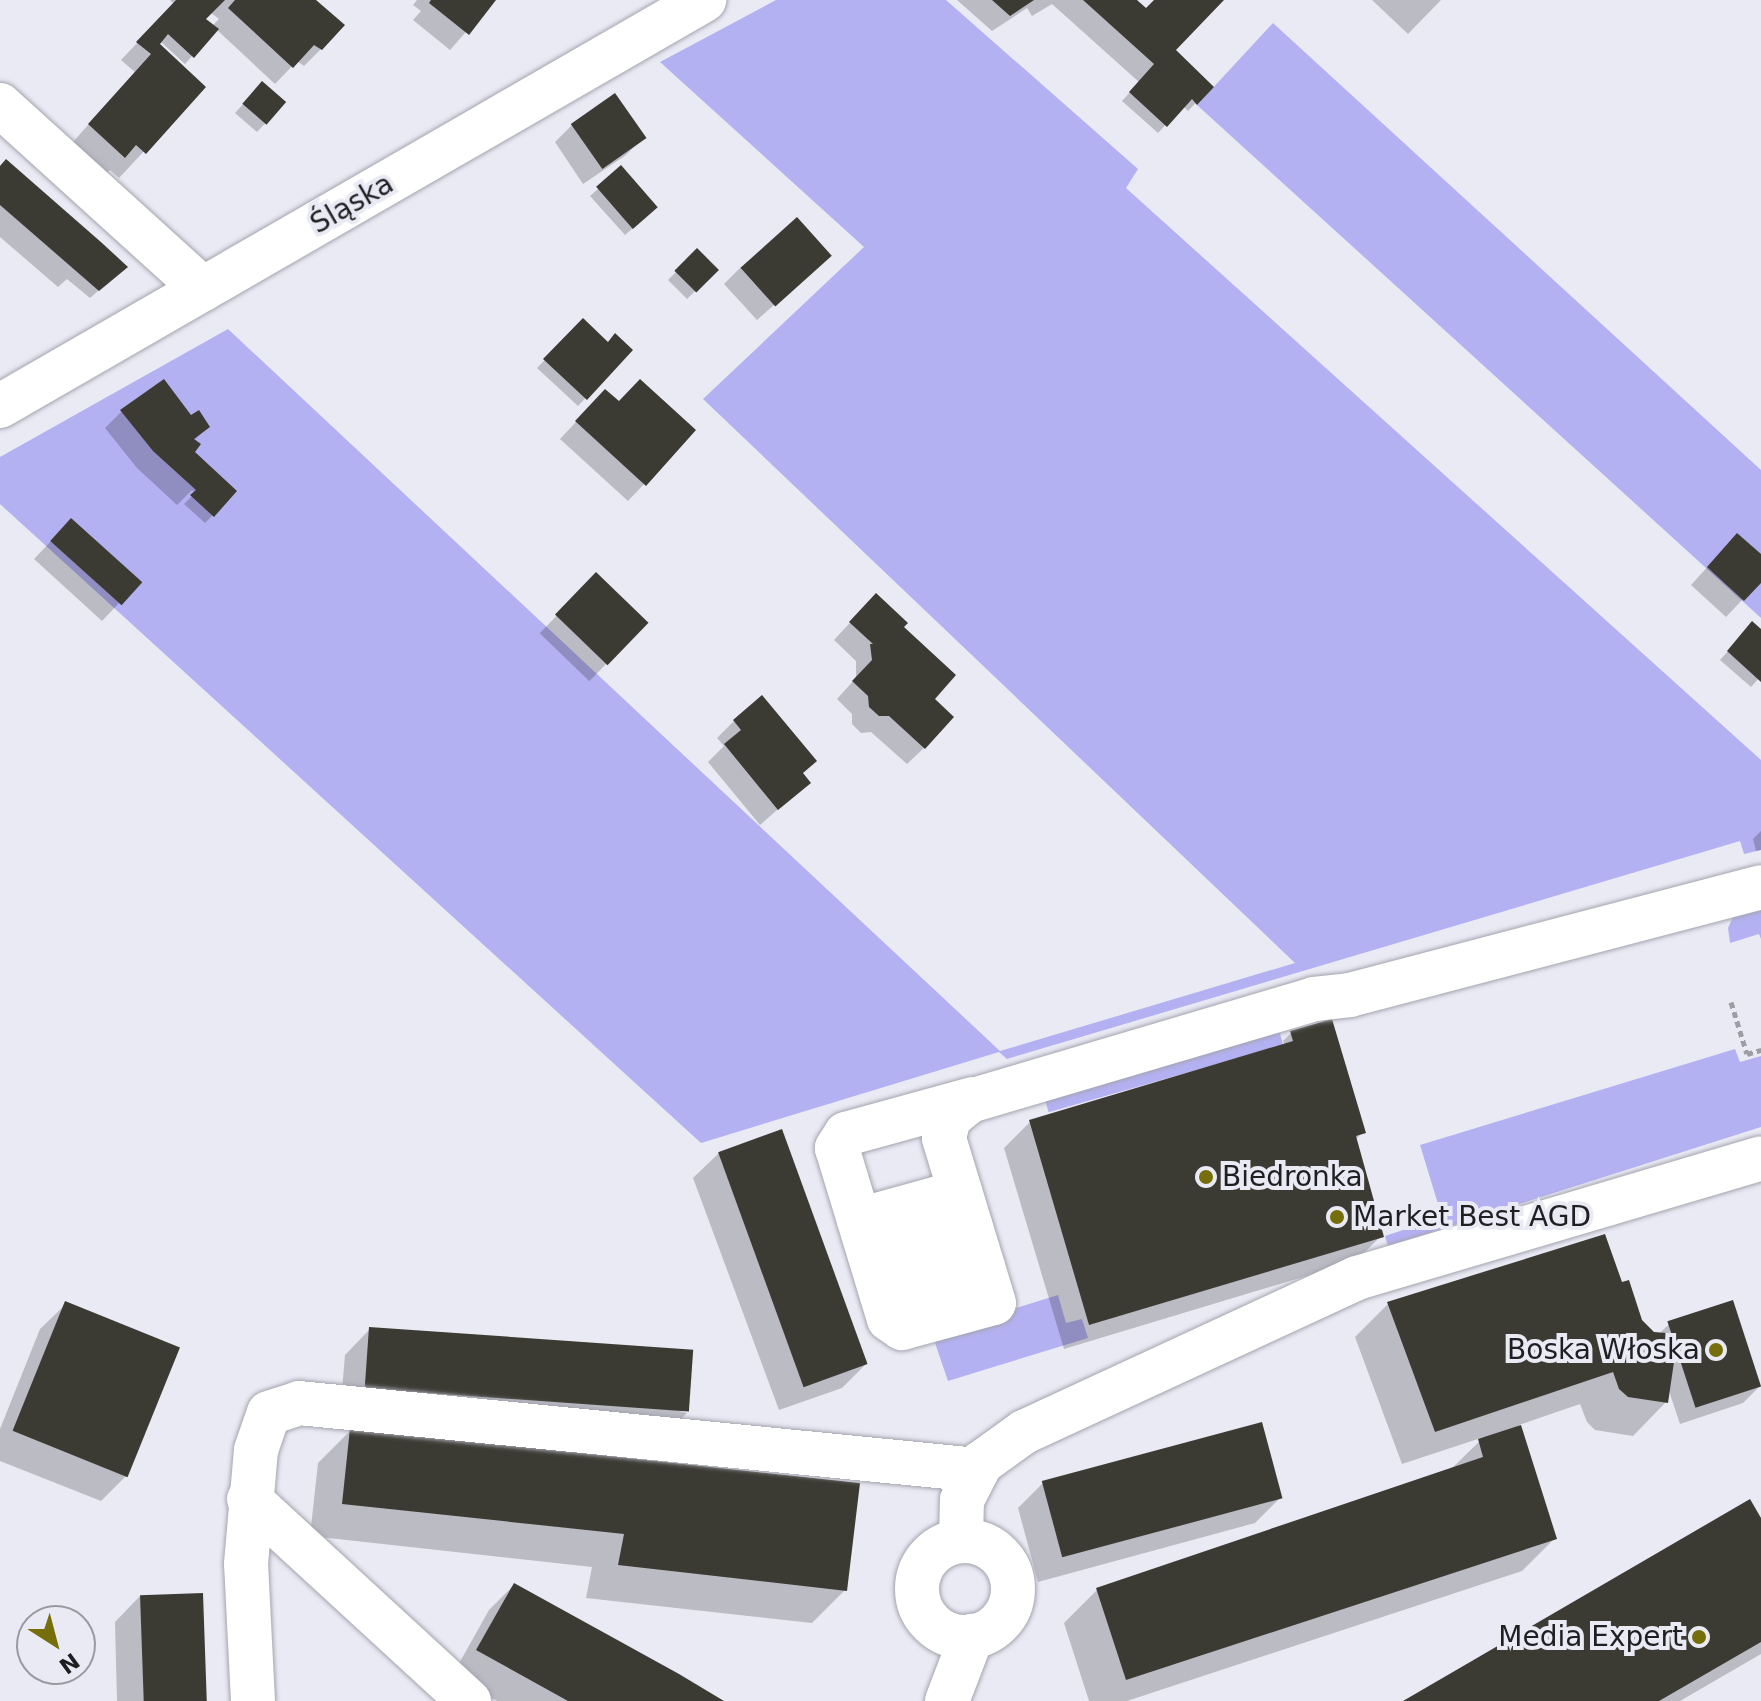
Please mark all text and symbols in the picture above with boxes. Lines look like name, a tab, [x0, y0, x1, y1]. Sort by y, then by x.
street label: Śląska	[305, 167, 399, 241]
place label: Biedronka	[1222, 1160, 1363, 1194]
marker: Biedronka	[1197, 1168, 1215, 1186]
place label: Market Best AGD	[1353, 1200, 1591, 1234]
marker: Market Best AGD	[1328, 1208, 1346, 1226]
place label: Boska Włoska	[1507, 1333, 1700, 1367]
marker: Boska Włoska	[1707, 1341, 1725, 1359]
north arrow	[16, 1605, 96, 1685]
place label: Media Expert	[1498, 1620, 1683, 1654]
marker: Media Expert	[1690, 1628, 1708, 1646]
text: N	[54, 1648, 84, 1679]

